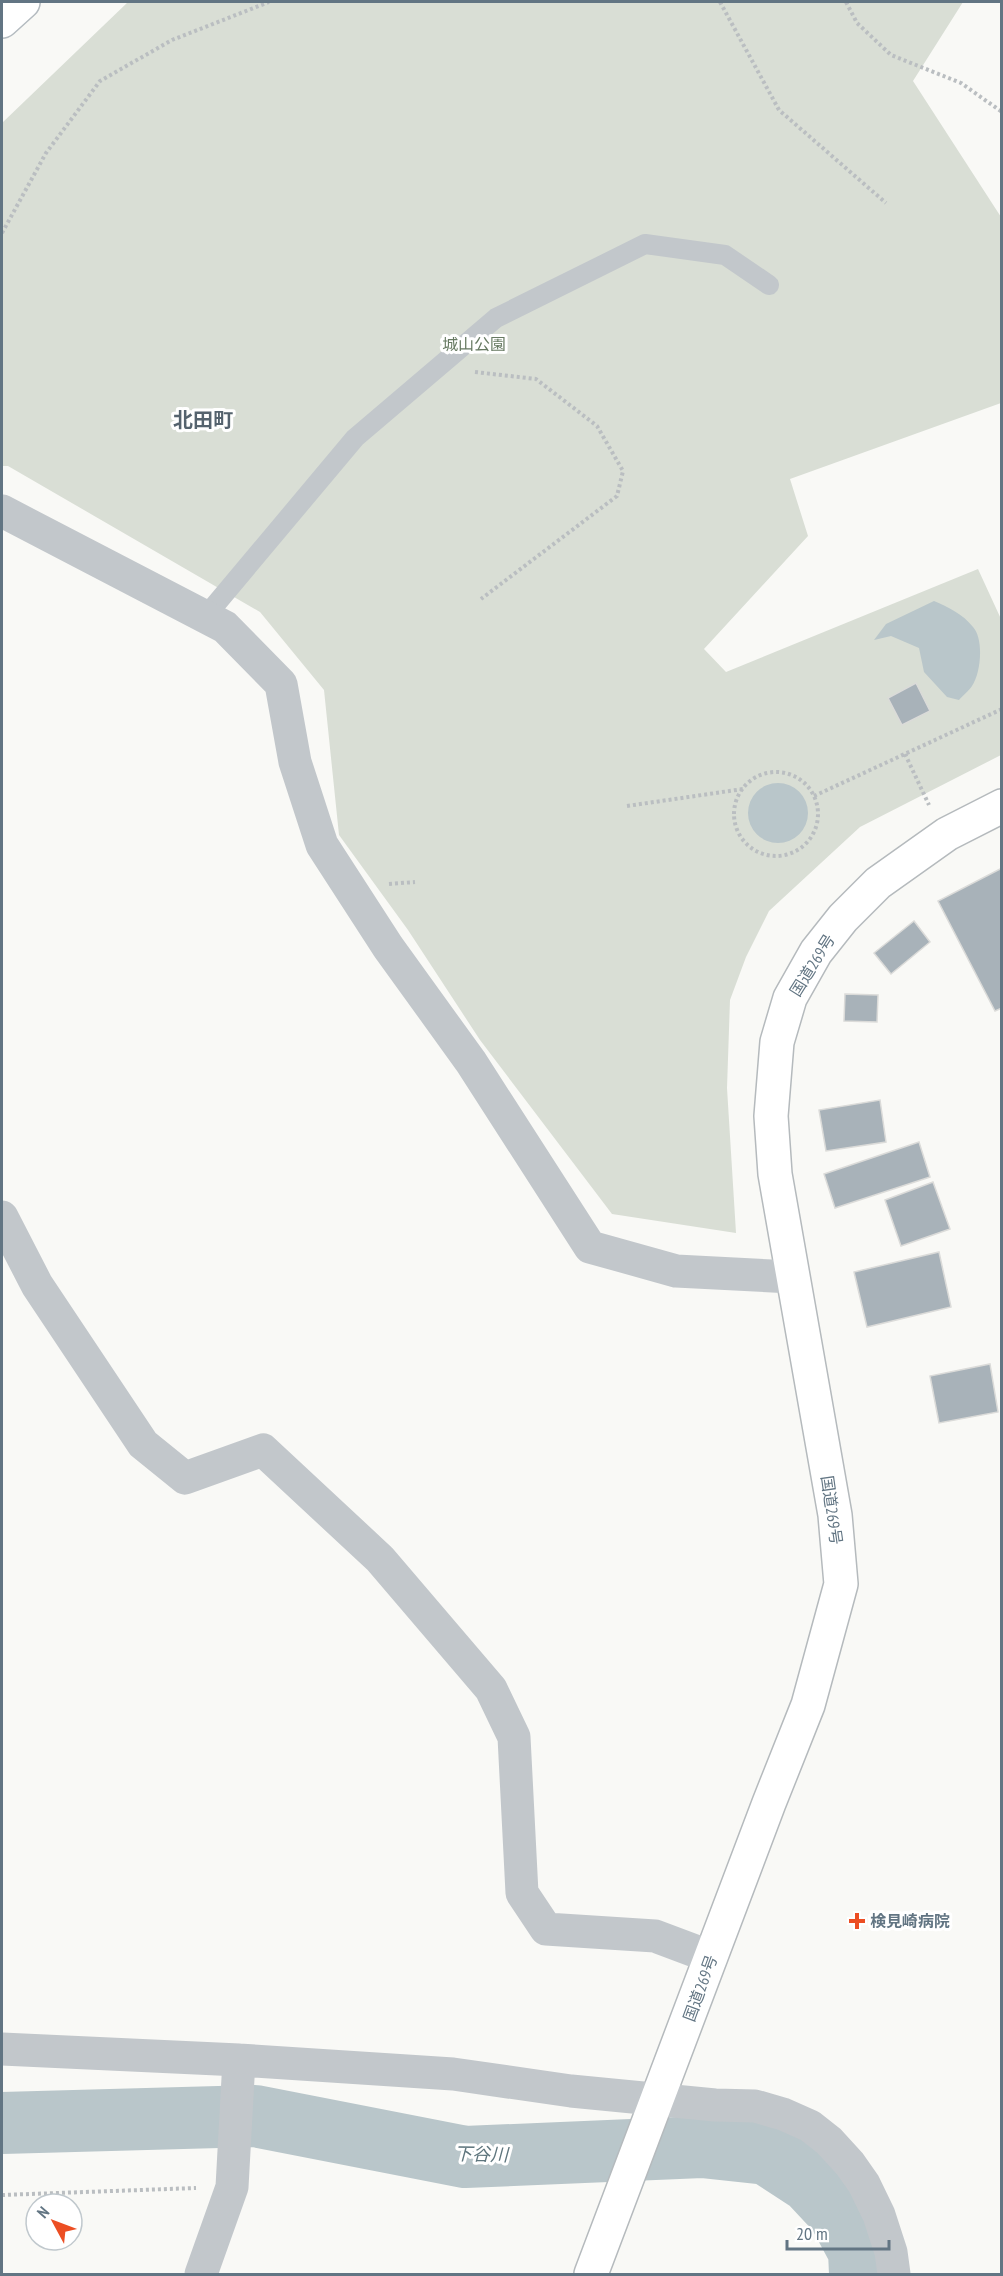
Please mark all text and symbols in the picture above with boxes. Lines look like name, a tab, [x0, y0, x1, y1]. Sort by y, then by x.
park label: 城山公園	[442, 334, 506, 354]
district label: 北田町	[173, 407, 233, 433]
street label: 国道269号	[785, 930, 839, 1000]
street label: 国道269号	[817, 1474, 847, 1546]
place label: 検見崎病院	[870, 1911, 950, 1931]
marker: 検見崎病院	[848, 1912, 866, 1930]
street label: 国道269号	[679, 1952, 721, 2024]
water label: 下谷川	[454, 2142, 510, 2166]
north arrow	[24, 2192, 84, 2252]
text: N	[32, 2202, 53, 2222]
scale bar	[787, 2213, 889, 2251]
text: 20 m	[796, 2222, 828, 2245]

